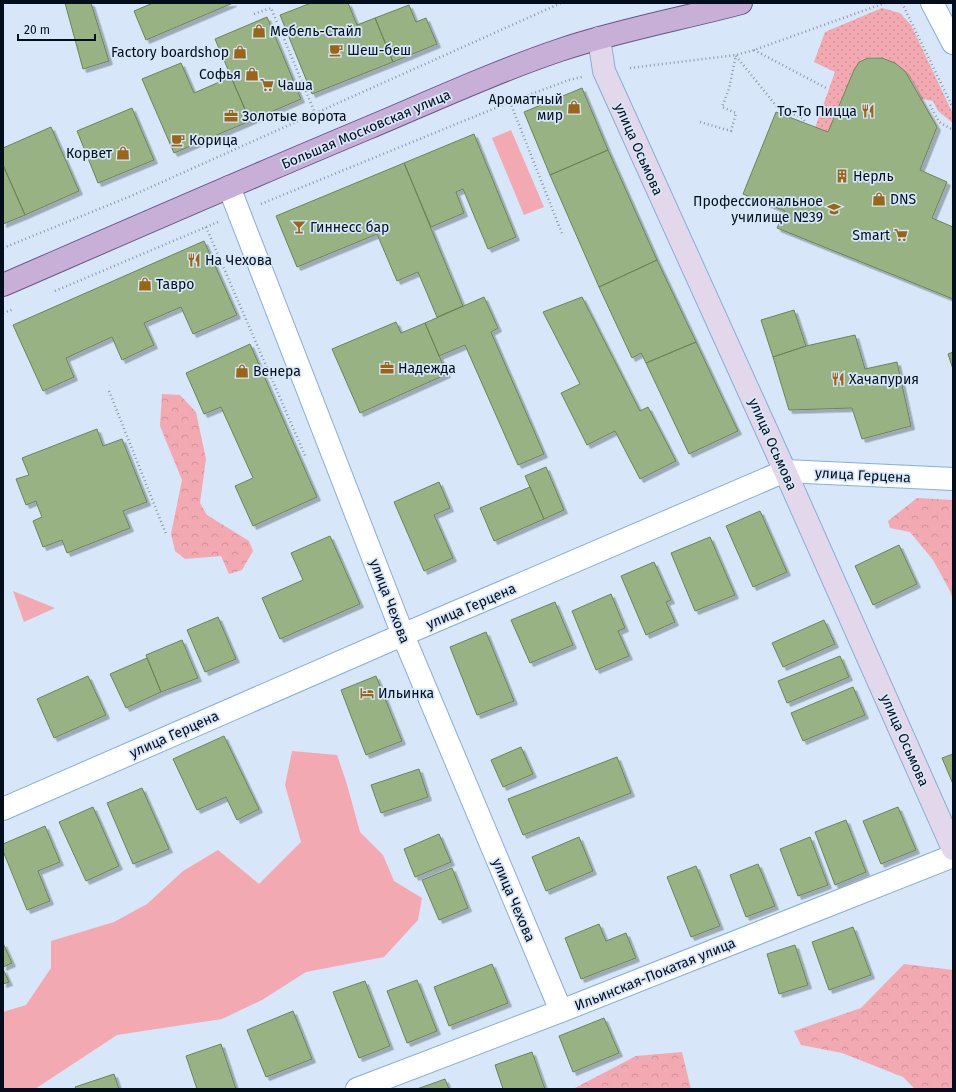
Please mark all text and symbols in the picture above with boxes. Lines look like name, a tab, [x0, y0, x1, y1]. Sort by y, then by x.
scale bar	[18, 16, 95, 42]
text: 20 m	[24, 23, 50, 37]
shop icon: Мебель-Стайл	[251, 23, 267, 39]
place label: Мебель-Стайл	[270, 23, 362, 40]
cafe icon: Шеш-беш	[328, 42, 344, 58]
place label: Шеш-беш	[347, 42, 411, 59]
place label: Factory boardshop	[111, 44, 229, 61]
shop icon: Factory boardshop	[232, 44, 248, 60]
place label: Софья	[199, 66, 241, 83]
shop icon: Софья	[244, 66, 260, 82]
supermarket icon: Чаша	[259, 77, 275, 93]
place label: Чаша	[278, 77, 313, 94]
street label: Большая Московская улица	[279, 86, 453, 173]
place label: Ароматный мир	[488, 91, 563, 124]
shop icon: Ароматный мир	[566, 99, 582, 115]
street label: улица Осьмова	[611, 100, 666, 198]
place label: То-То Пицца	[777, 103, 857, 120]
restaurant icon: То-То Пицца	[860, 103, 876, 119]
office icon: Золотые ворота	[223, 108, 239, 124]
place label: Золотые ворота	[242, 108, 347, 125]
cafe icon: Корица	[170, 132, 186, 148]
place label: Корица	[189, 132, 238, 149]
place label: Корвет	[66, 145, 113, 162]
shop icon: Корвет	[115, 145, 131, 161]
building icon: Нерль	[834, 168, 850, 184]
place label: Нерль	[853, 168, 894, 185]
shop icon: DNS	[871, 191, 887, 207]
place label: DNS	[890, 191, 917, 208]
place label: Профессиональное училище №39	[693, 193, 823, 226]
school or university icon: Профессиональное училище №39	[826, 201, 842, 217]
bar icon: Гиннесс бар	[291, 219, 307, 235]
place label: Гиннесс бар	[310, 219, 389, 236]
place label: Smart	[852, 227, 891, 244]
supermarket icon: Smart	[893, 227, 909, 243]
restaurant icon: На Чехова	[186, 252, 202, 268]
place label: На Чехова	[205, 252, 272, 269]
shop icon: Тавро	[137, 276, 153, 292]
place label: Тавро	[156, 276, 195, 293]
office icon: Надежда	[379, 360, 395, 376]
place label: Надежда	[398, 360, 456, 377]
shop icon: Венера	[234, 363, 250, 379]
place label: Венера	[253, 363, 301, 380]
restaurant icon: Хачапурия	[830, 371, 846, 387]
place label: Хачапурия	[849, 371, 919, 388]
street label: улица Осьмова	[745, 395, 800, 493]
street label: улица Герцена	[815, 464, 911, 486]
street label: улица Чехова	[366, 557, 413, 646]
street label: улица Герцена	[424, 580, 519, 633]
hotel icon: Ильинка	[359, 685, 375, 701]
place label: Ильинка	[378, 685, 434, 702]
street label: улица Осьмова	[877, 691, 932, 789]
street label: улица Герцена	[127, 707, 222, 762]
street label: улица Чехова	[488, 856, 539, 944]
street label: Ильинская-Покатая улица	[572, 934, 738, 1015]

